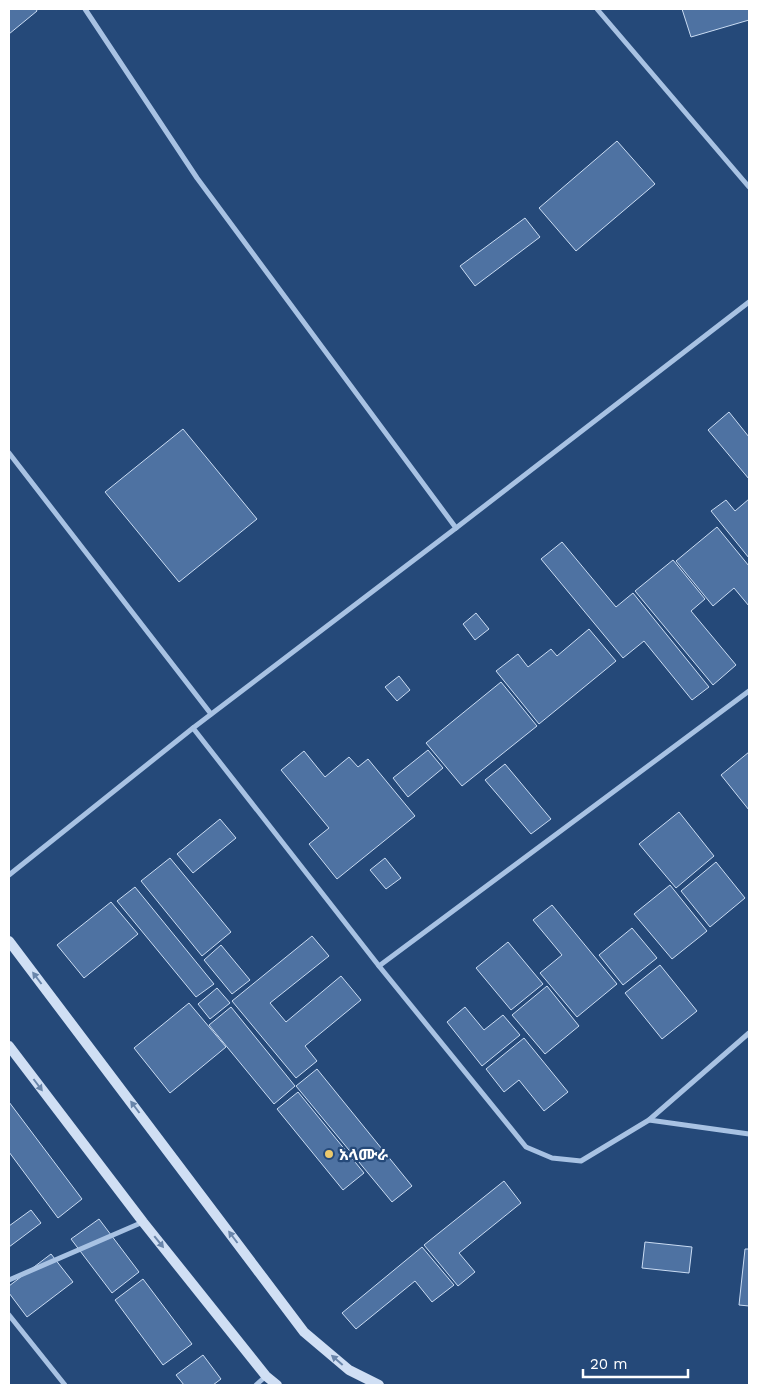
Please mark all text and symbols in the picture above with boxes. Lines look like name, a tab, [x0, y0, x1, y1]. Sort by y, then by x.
one-way arrow	[31, 972, 42, 985]
one-way arrow	[33, 1078, 44, 1091]
one-way arrow	[129, 1101, 140, 1114]
place label: አላሙራ	[339, 1145, 388, 1164]
marker: አላሙራ	[323, 1148, 335, 1160]
one-way arrow	[227, 1231, 238, 1244]
one-way arrow	[153, 1235, 164, 1248]
scale bar	[583, 1346, 688, 1378]
one-way arrow	[331, 1355, 344, 1366]
text: 20 m	[590, 1355, 628, 1373]

